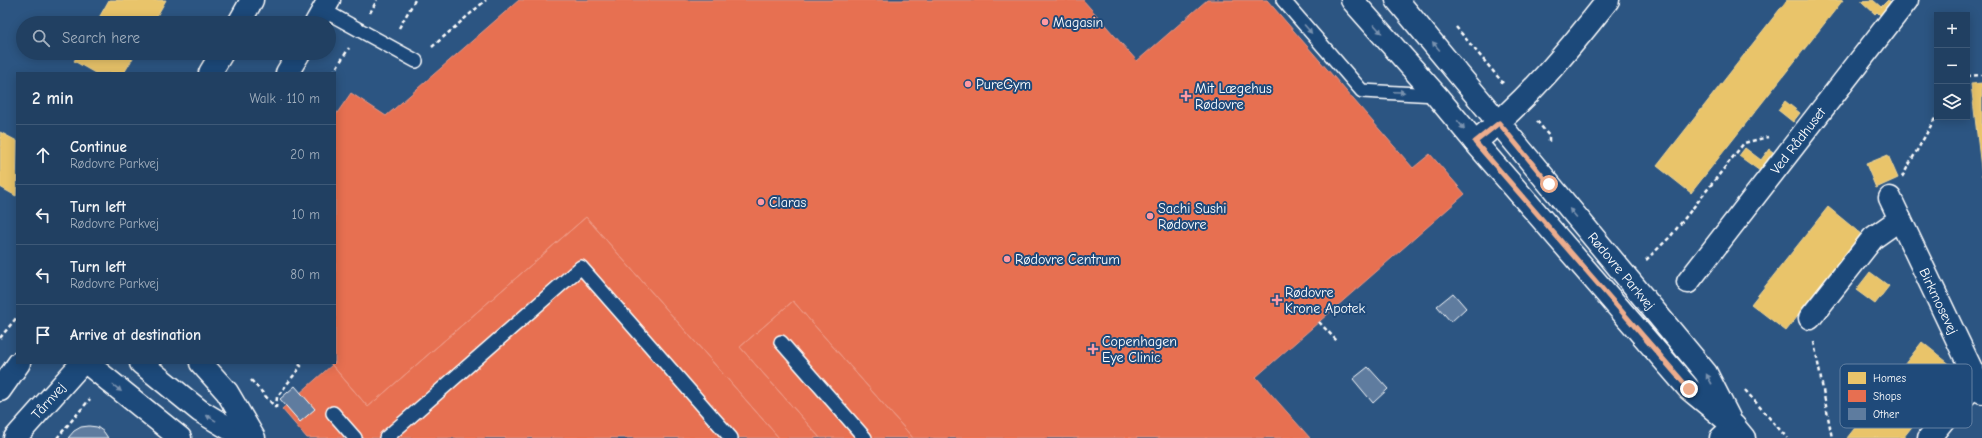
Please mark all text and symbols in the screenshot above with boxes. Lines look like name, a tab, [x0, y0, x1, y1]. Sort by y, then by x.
map controls	[1934, 12, 1970, 120]
button: +	[1934, 12, 1970, 48]
place label: Magasin	[1053, 14, 1103, 31]
search box	[16, 16, 336, 60]
marker: Magasin	[1040, 17, 1050, 27]
one-way arrow	[1304, 24, 1313, 35]
one-way arrow	[1373, 24, 1382, 34]
icon: search	[30, 27, 52, 49]
text: Search here	[62, 29, 140, 47]
one-way arrow	[1432, 41, 1441, 52]
button: −	[1934, 48, 1970, 84]
place label: PureGym	[976, 76, 1031, 93]
marker: PureGym	[963, 79, 973, 89]
place label: Mit Lægehus Rødovre	[1195, 80, 1272, 113]
button: layers	[1934, 84, 1970, 120]
text: 2 min	[32, 89, 73, 108]
one-way arrow	[1393, 89, 1405, 96]
marker: Mit Lægehus Rødovre	[1180, 90, 1192, 102]
text: Walk · 110 m	[249, 91, 320, 106]
street label: Ved Rådhuset	[1767, 103, 1830, 177]
one-way arrow	[1457, 120, 1465, 131]
text: Continue	[70, 138, 127, 156]
icon: ahead	[32, 144, 54, 166]
text: 20 m	[290, 147, 320, 162]
text: Rødovre Parkvej	[70, 156, 159, 171]
route start	[1540, 175, 1558, 193]
place label: Claras	[769, 194, 806, 211]
marker: Claras	[756, 197, 766, 207]
text: Turn left	[70, 198, 126, 216]
place label: Sachi Sushi Rødovre	[1158, 200, 1226, 233]
icon: left	[32, 204, 54, 226]
text: 10 m	[292, 207, 320, 222]
one-way arrow	[1569, 208, 1578, 219]
marker: Sachi Sushi Rødovre	[1145, 211, 1155, 221]
text: Rødovre Parkvej	[70, 216, 159, 231]
street label: Rødovre Parkvej	[1584, 229, 1659, 313]
place label: Rødovre Centrum	[1015, 251, 1120, 268]
marker: Rødovre Centrum	[1002, 254, 1012, 264]
text: Turn left	[70, 258, 126, 276]
icon: left	[32, 264, 54, 286]
street label: Birkmosevej	[1916, 265, 1962, 337]
text: 80 m	[290, 267, 320, 282]
text: Rødovre Parkvej	[70, 276, 159, 291]
place label: Rødovre Krone Apotek	[1285, 284, 1365, 317]
marker: Rødovre Krone Apotek	[1272, 295, 1282, 305]
icon: arrive	[32, 324, 54, 346]
text: Arrive at destination	[70, 326, 201, 344]
place label: Copenhagen Eye Clinic	[1102, 333, 1177, 366]
marker: Copenhagen Eye Clinic	[1087, 343, 1099, 355]
legend	[1840, 364, 1972, 428]
text: Homes	[1873, 372, 1906, 385]
one-way arrow	[1706, 373, 1712, 385]
street label: Tårnvej	[28, 379, 69, 423]
route end	[1680, 380, 1698, 398]
one-way arrow	[112, 383, 123, 392]
text: Shops	[1873, 390, 1902, 403]
text: Other	[1873, 408, 1900, 421]
one-way arrow	[206, 414, 216, 422]

